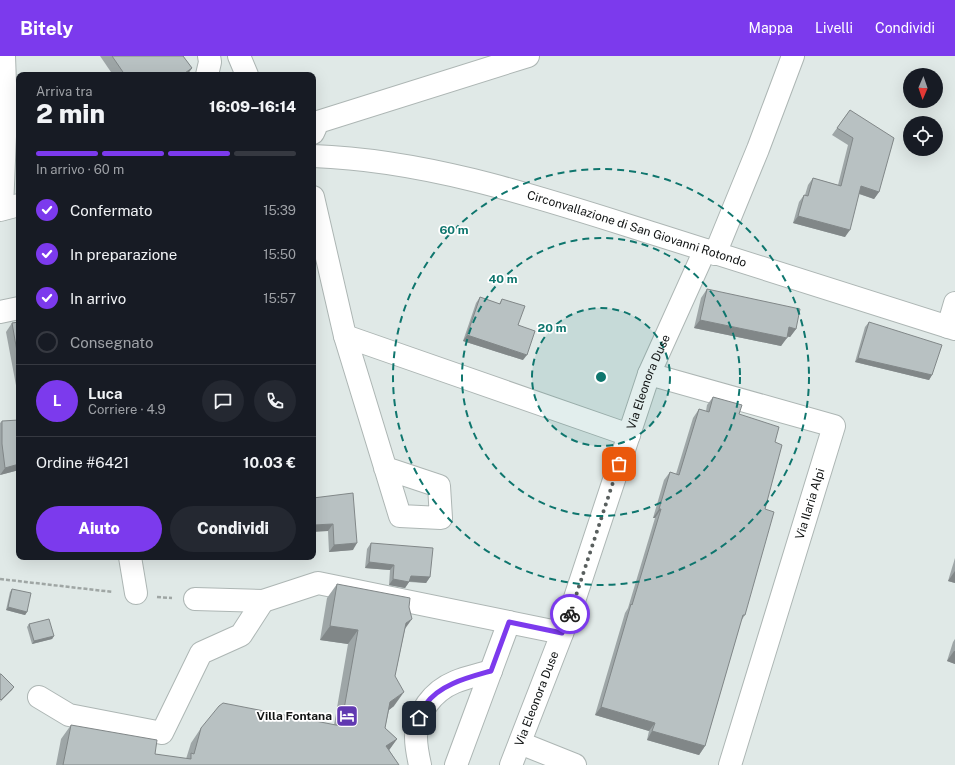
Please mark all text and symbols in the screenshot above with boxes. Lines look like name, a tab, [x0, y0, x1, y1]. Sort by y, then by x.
text: Bitely	[20, 17, 73, 39]
text: Mappa	[749, 20, 793, 36]
text: Livelli	[815, 20, 853, 36]
text: Condividi	[875, 20, 935, 36]
north arrow	[903, 68, 943, 108]
map controls	[903, 68, 943, 156]
text: Arriva tra	[36, 84, 92, 99]
text: 2 min	[36, 98, 105, 129]
text: 16:09–16:14	[209, 98, 296, 115]
button: locate	[903, 116, 943, 156]
text: In arrivo · 60 m	[36, 162, 124, 177]
street label: Circonvallazione di San Giovanni Rotondo	[525, 188, 749, 270]
icon: check	[36, 199, 58, 221]
text: Confermato	[70, 202, 152, 219]
text: 15:39	[263, 203, 296, 218]
text: 60 m	[439, 223, 469, 237]
icon: check	[36, 243, 58, 265]
text: In preparazione	[70, 246, 177, 263]
text: 15:50	[263, 247, 296, 262]
text: 40 m	[488, 272, 518, 286]
icon: check	[36, 287, 58, 309]
text: In arrivo	[70, 290, 126, 307]
text: 15:57	[263, 291, 296, 306]
text: 20 m	[538, 321, 567, 335]
street label: Via Eleonora Duse	[624, 332, 673, 431]
text: Consegnato	[70, 334, 153, 351]
centre of rings	[594, 370, 608, 384]
button: chat	[202, 380, 244, 422]
button: phone	[254, 380, 296, 422]
text: Luca	[88, 385, 122, 402]
text: L	[53, 392, 61, 409]
text: Corriere · 4.9	[88, 402, 166, 417]
pin	[602, 447, 636, 481]
icon: bag	[608, 453, 630, 475]
text: Ordine #6421	[36, 454, 129, 471]
text: 10.03 €	[243, 454, 296, 471]
street label: Via Ilaria Alpi	[793, 467, 827, 541]
button: Aiuto	[36, 506, 162, 552]
button: Condividi	[170, 506, 296, 552]
courier	[550, 594, 590, 634]
icon: bike	[559, 603, 581, 625]
street label: Via Eleonora Duse	[512, 649, 562, 748]
pin	[402, 701, 436, 735]
hotel icon: Villa Fontana	[334, 703, 360, 729]
icon: home	[408, 707, 430, 729]
place label: Villa Fontana	[257, 709, 332, 723]

